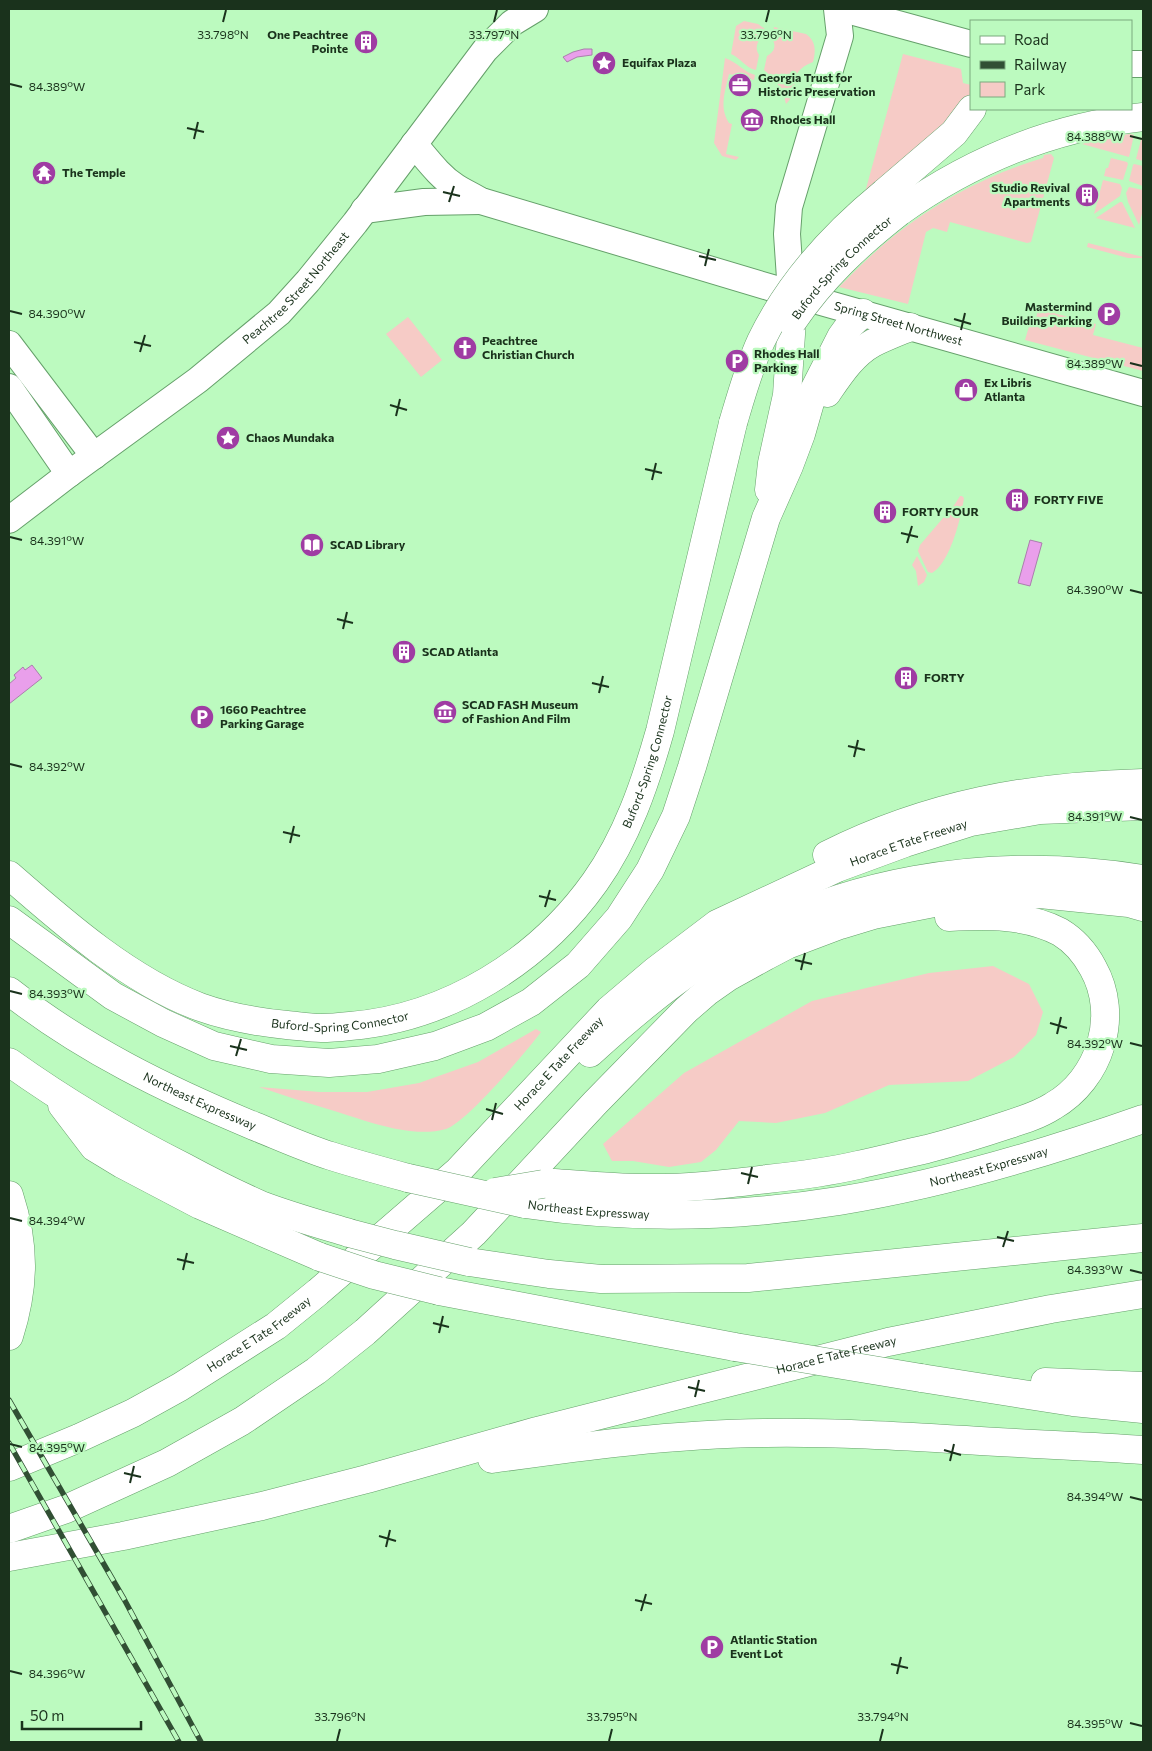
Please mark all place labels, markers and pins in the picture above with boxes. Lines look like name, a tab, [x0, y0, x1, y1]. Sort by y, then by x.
place label: One Peachtree Pointe	[267, 27, 348, 55]
building icon: One Peachtree Pointe	[353, 29, 379, 55]
place icon: Equifax Plaza	[591, 50, 617, 76]
place label: Equifax Plaza	[622, 55, 697, 69]
place label: Georgia Trust for Historic Preservation	[758, 70, 876, 98]
office icon: Georgia Trust for Historic Preservation	[727, 72, 753, 98]
museum icon: Rhodes Hall	[739, 107, 765, 133]
place label: Rhodes Hall	[770, 112, 836, 126]
temple icon: The Temple	[31, 160, 57, 186]
place label: The Temple	[62, 165, 126, 179]
place label: Studio Revival Apartments	[991, 180, 1070, 208]
building icon: Studio Revival Apartments	[1074, 182, 1100, 208]
place label: Mastermind Building Parking	[1002, 299, 1092, 327]
parking icon: Mastermind Building Parking	[1096, 301, 1122, 327]
place label: Peachtree Christian Church	[482, 333, 575, 361]
church icon: Peachtree Christian Church	[452, 335, 478, 361]
place label: Rhodes Hall Parking	[754, 346, 820, 374]
parking icon: Rhodes Hall Parking	[724, 348, 750, 374]
place label: Ex Libris Atlanta	[984, 375, 1032, 403]
shop icon: Ex Libris Atlanta	[953, 377, 979, 403]
place icon: Chaos Mundaka	[215, 425, 241, 451]
place label: Chaos Mundaka	[246, 430, 334, 444]
building icon: FORTY FIVE	[1004, 487, 1030, 513]
place label: FORTY FIVE	[1034, 492, 1103, 506]
building icon: FORTY FOUR	[872, 499, 898, 525]
place label: FORTY FOUR	[902, 504, 979, 518]
library icon: SCAD Library	[299, 532, 325, 558]
place label: SCAD Library	[330, 537, 406, 551]
building icon: SCAD Atlanta	[391, 639, 417, 665]
place label: SCAD Atlanta	[422, 644, 498, 658]
building icon: FORTY	[893, 665, 919, 691]
place label: FORTY	[924, 670, 965, 684]
place label: SCAD FASH Museum of Fashion And Film	[462, 697, 578, 725]
museum icon: SCAD FASH Museum of Fashion And Film	[432, 699, 458, 725]
place label: 1660 Peachtree Parking Garage	[220, 702, 306, 730]
parking icon: 1660 Peachtree Parking Garage	[189, 704, 215, 730]
place label: Atlantic Station Event Lot	[730, 1632, 817, 1660]
parking icon: Atlantic Station Event Lot	[699, 1634, 725, 1660]

